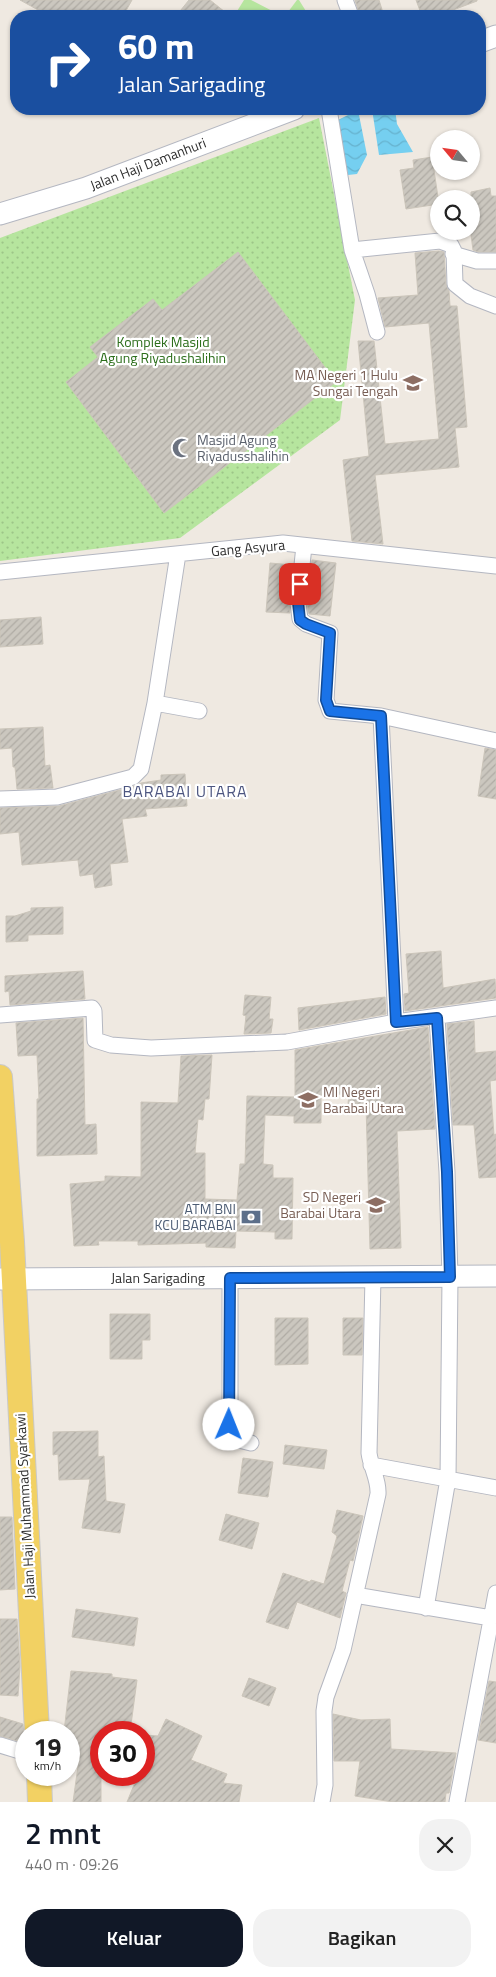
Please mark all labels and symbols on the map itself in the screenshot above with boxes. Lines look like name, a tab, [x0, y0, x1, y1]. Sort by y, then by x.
north arrow	[430, 130, 480, 180]
street label: Jalan Haji Damanhuri	[87, 132, 209, 195]
park label: Komplek Masjid Agung Riyadushalihin	[100, 331, 226, 368]
place label: MA Negeri 1 Hulu Sungai Tengah	[295, 364, 398, 401]
school or university icon: MA Negeri 1 Hulu Sungai Tengah	[402, 372, 424, 394]
place label: Masjid Agung Riyadusshalihin	[197, 429, 289, 466]
mosque icon: Masjid Agung Riyadusshalihin	[171, 437, 193, 459]
street label: Gang Asyura	[210, 534, 286, 561]
pin	[279, 563, 321, 605]
district label: BARABAI UTARA	[123, 779, 247, 803]
place label: MI Negeri Barabai Utara	[323, 1081, 404, 1118]
school or university icon: MI Negeri Barabai Utara	[297, 1089, 319, 1111]
place label: SD Negeri Barabai Utara	[280, 1186, 361, 1223]
school or university icon: SD Negeri Barabai Utara	[365, 1194, 387, 1216]
place label: ATM BNI KCU BARABAI	[155, 1198, 236, 1235]
bank icon: ATM BNI KCU BARABAI	[240, 1206, 262, 1228]
street label: Jalan Sarigading	[111, 1267, 205, 1288]
position arrow	[202, 1398, 254, 1450]
street label: Jalan Haji Muhammad Syarkawi	[9, 1413, 40, 1599]
speed limit sign: 30	[90, 1721, 155, 1786]

